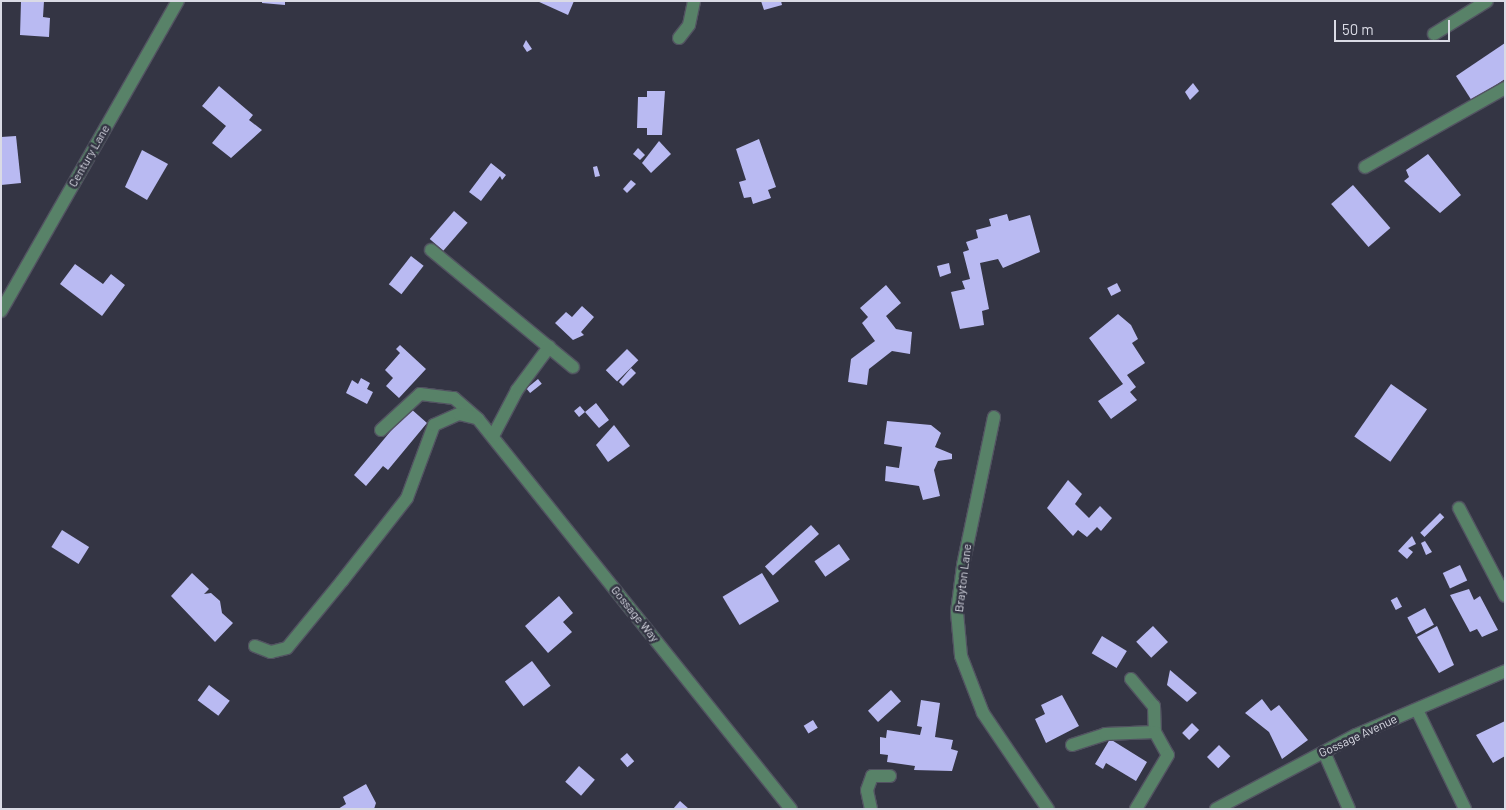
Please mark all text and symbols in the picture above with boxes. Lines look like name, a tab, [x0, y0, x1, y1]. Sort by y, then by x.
scale bar	[1336, 10, 1452, 42]
text: 50 m	[1342, 20, 1374, 38]
street label: Century Lane	[65, 122, 113, 190]
street label: Brayton Lane	[952, 543, 974, 613]
street label: Gossage Way	[608, 583, 662, 645]
street label: Gossage Avenue	[1317, 712, 1399, 760]

